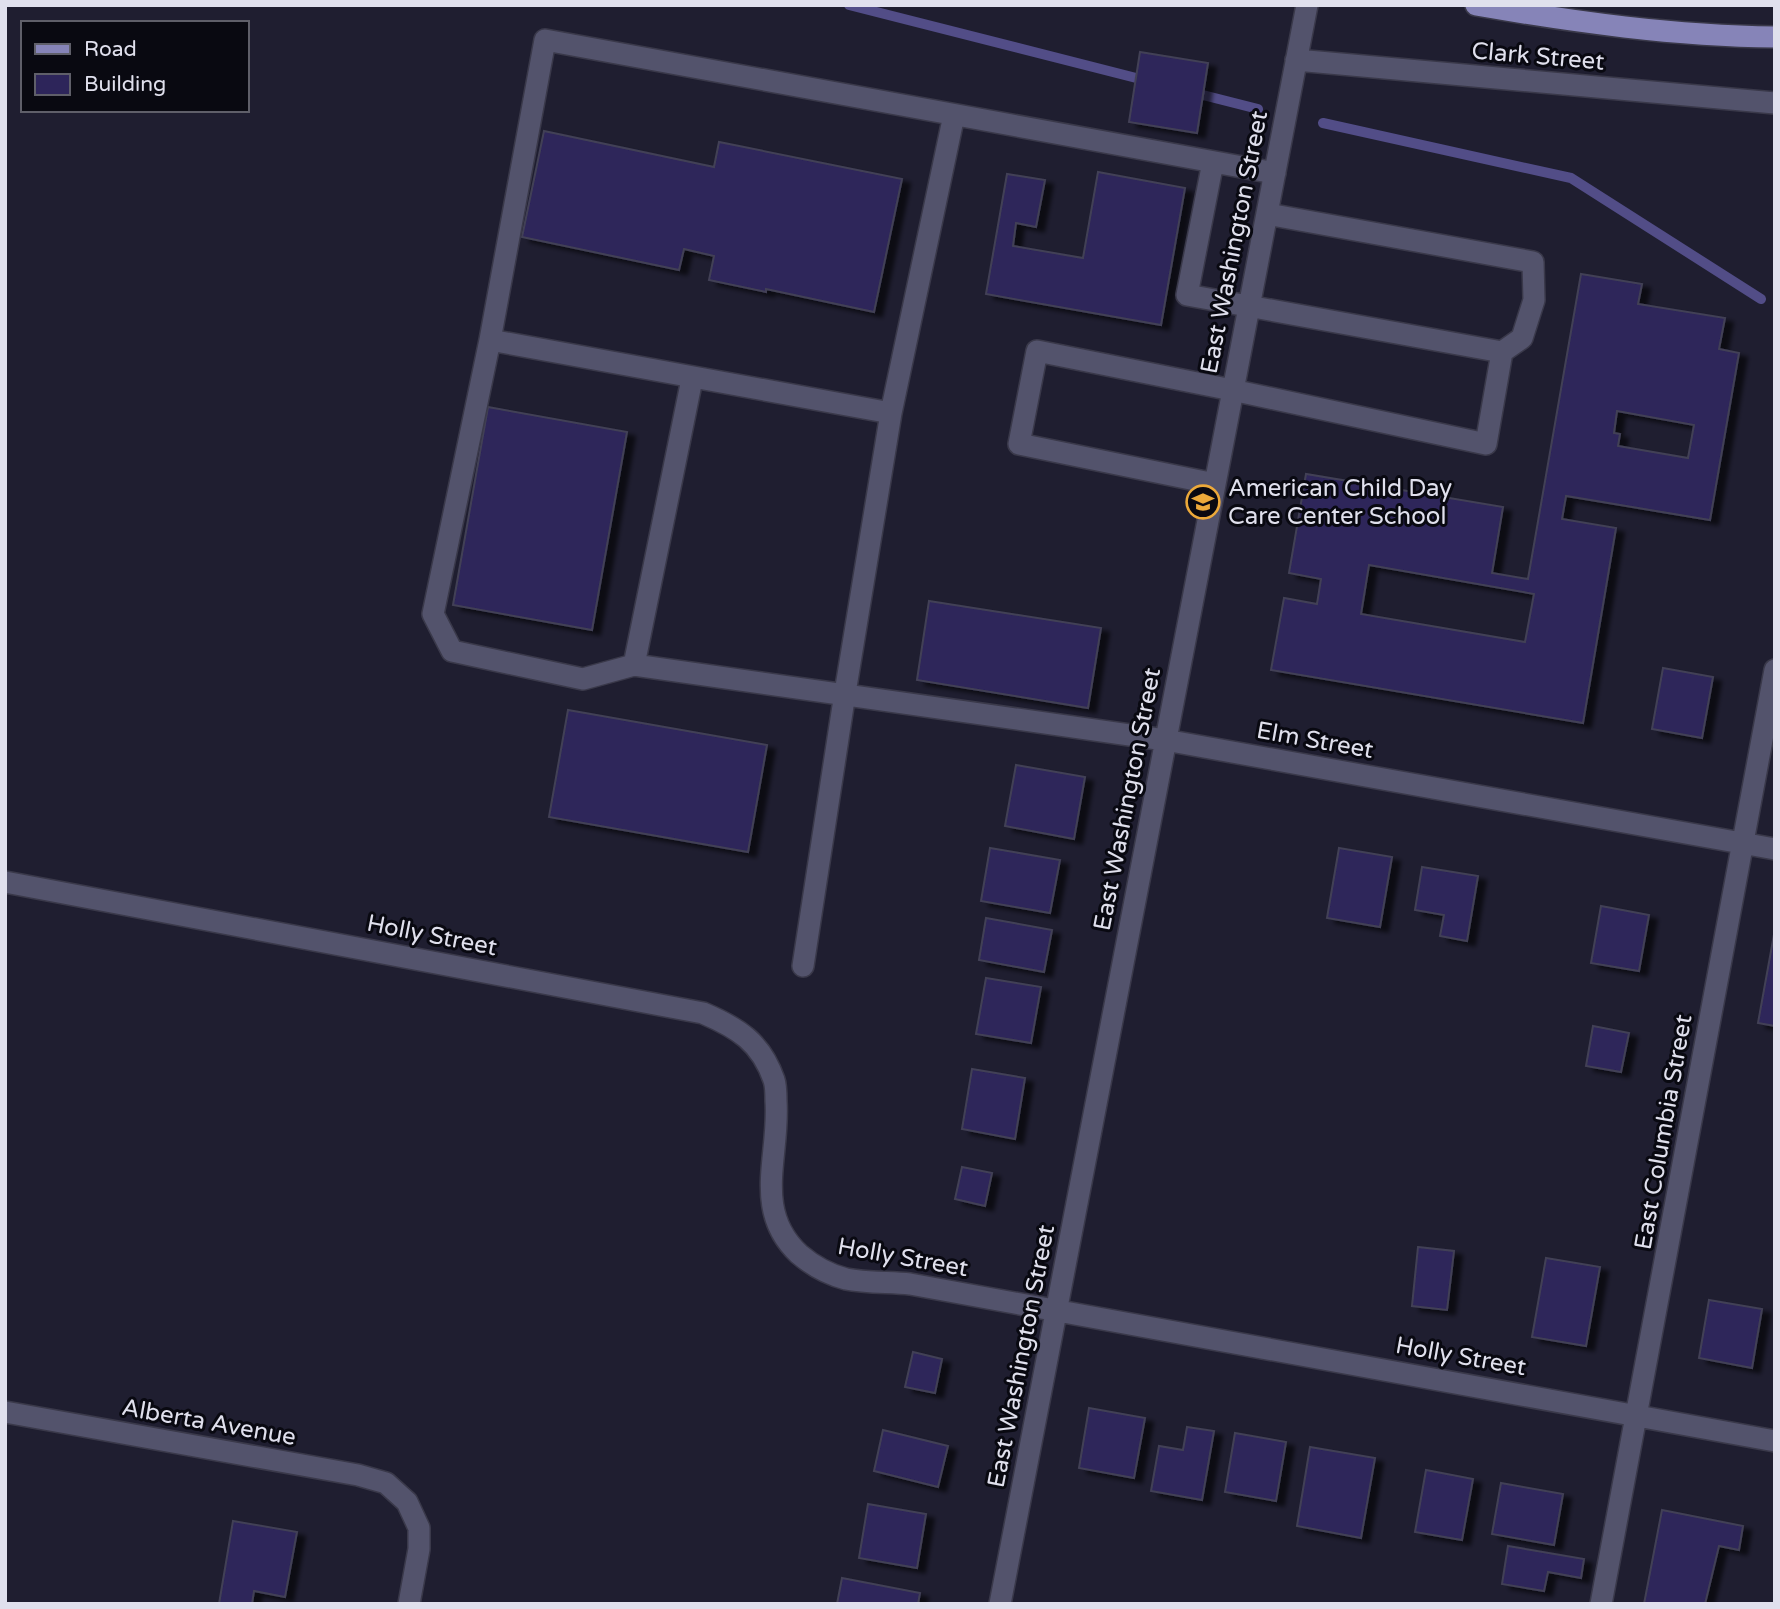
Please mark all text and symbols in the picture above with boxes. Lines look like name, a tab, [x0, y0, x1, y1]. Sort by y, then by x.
legend	[21, 21, 248, 112]
street label: Clark Street	[1470, 36, 1606, 77]
text: Road	[84, 37, 137, 62]
text: Building	[84, 72, 166, 97]
street label: East Washington Street	[1195, 108, 1274, 376]
place label: American Child Day Care Center School	[1228, 474, 1452, 531]
school or university icon: American Child Day Care Center School	[1184, 483, 1222, 521]
street label: East Washington Street	[1088, 665, 1167, 933]
street label: Elm Street	[1254, 716, 1376, 765]
street label: Holly Street	[364, 909, 499, 962]
street label: East Columbia Street	[1629, 1012, 1698, 1252]
street label: East Washington Street	[982, 1222, 1061, 1490]
street label: Holly Street	[835, 1232, 970, 1283]
street label: Holly Street	[1393, 1331, 1528, 1382]
street label: Alberta Avenue	[120, 1393, 298, 1452]

